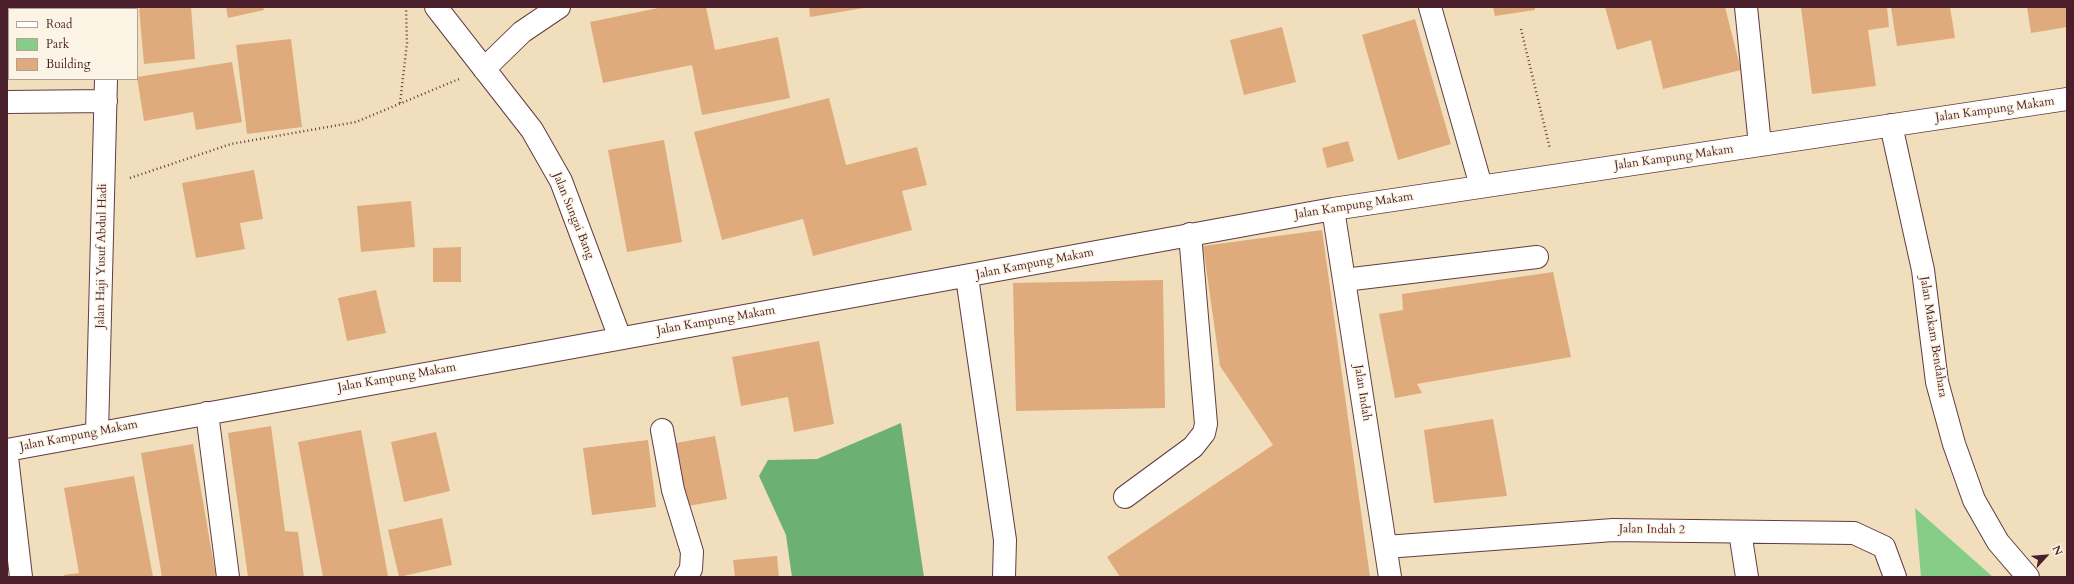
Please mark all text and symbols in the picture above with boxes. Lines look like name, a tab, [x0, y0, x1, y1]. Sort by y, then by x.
legend	[8, 8, 138, 80]
text: Road	[46, 16, 72, 32]
text: Park	[46, 36, 69, 52]
text: Building	[46, 56, 90, 72]
street label: Jalan Kampung Makam	[1935, 95, 2055, 125]
street label: Jalan Kampung Makam	[1614, 143, 1734, 173]
street label: Jalan Sungai Bang	[549, 170, 597, 262]
street label: Jalan Haji Yusuf Abdul Hadi	[94, 183, 110, 329]
street label: Jalan Kampung Makam	[1294, 190, 1414, 222]
street label: Jalan Kampung Makam	[975, 246, 1095, 282]
street label: Jalan Makam Bendahara	[1916, 275, 1950, 399]
street label: Jalan Kampung Makam	[656, 304, 776, 338]
street label: Jalan Kampung Makam	[337, 361, 457, 395]
street label: Jalan Indah	[1350, 364, 1374, 422]
street label: Jalan Kampung Makam	[19, 418, 139, 454]
street label: Jalan Indah 2	[1619, 522, 1685, 538]
north arrow	[2026, 536, 2066, 576]
text: N	[2048, 543, 2066, 558]

